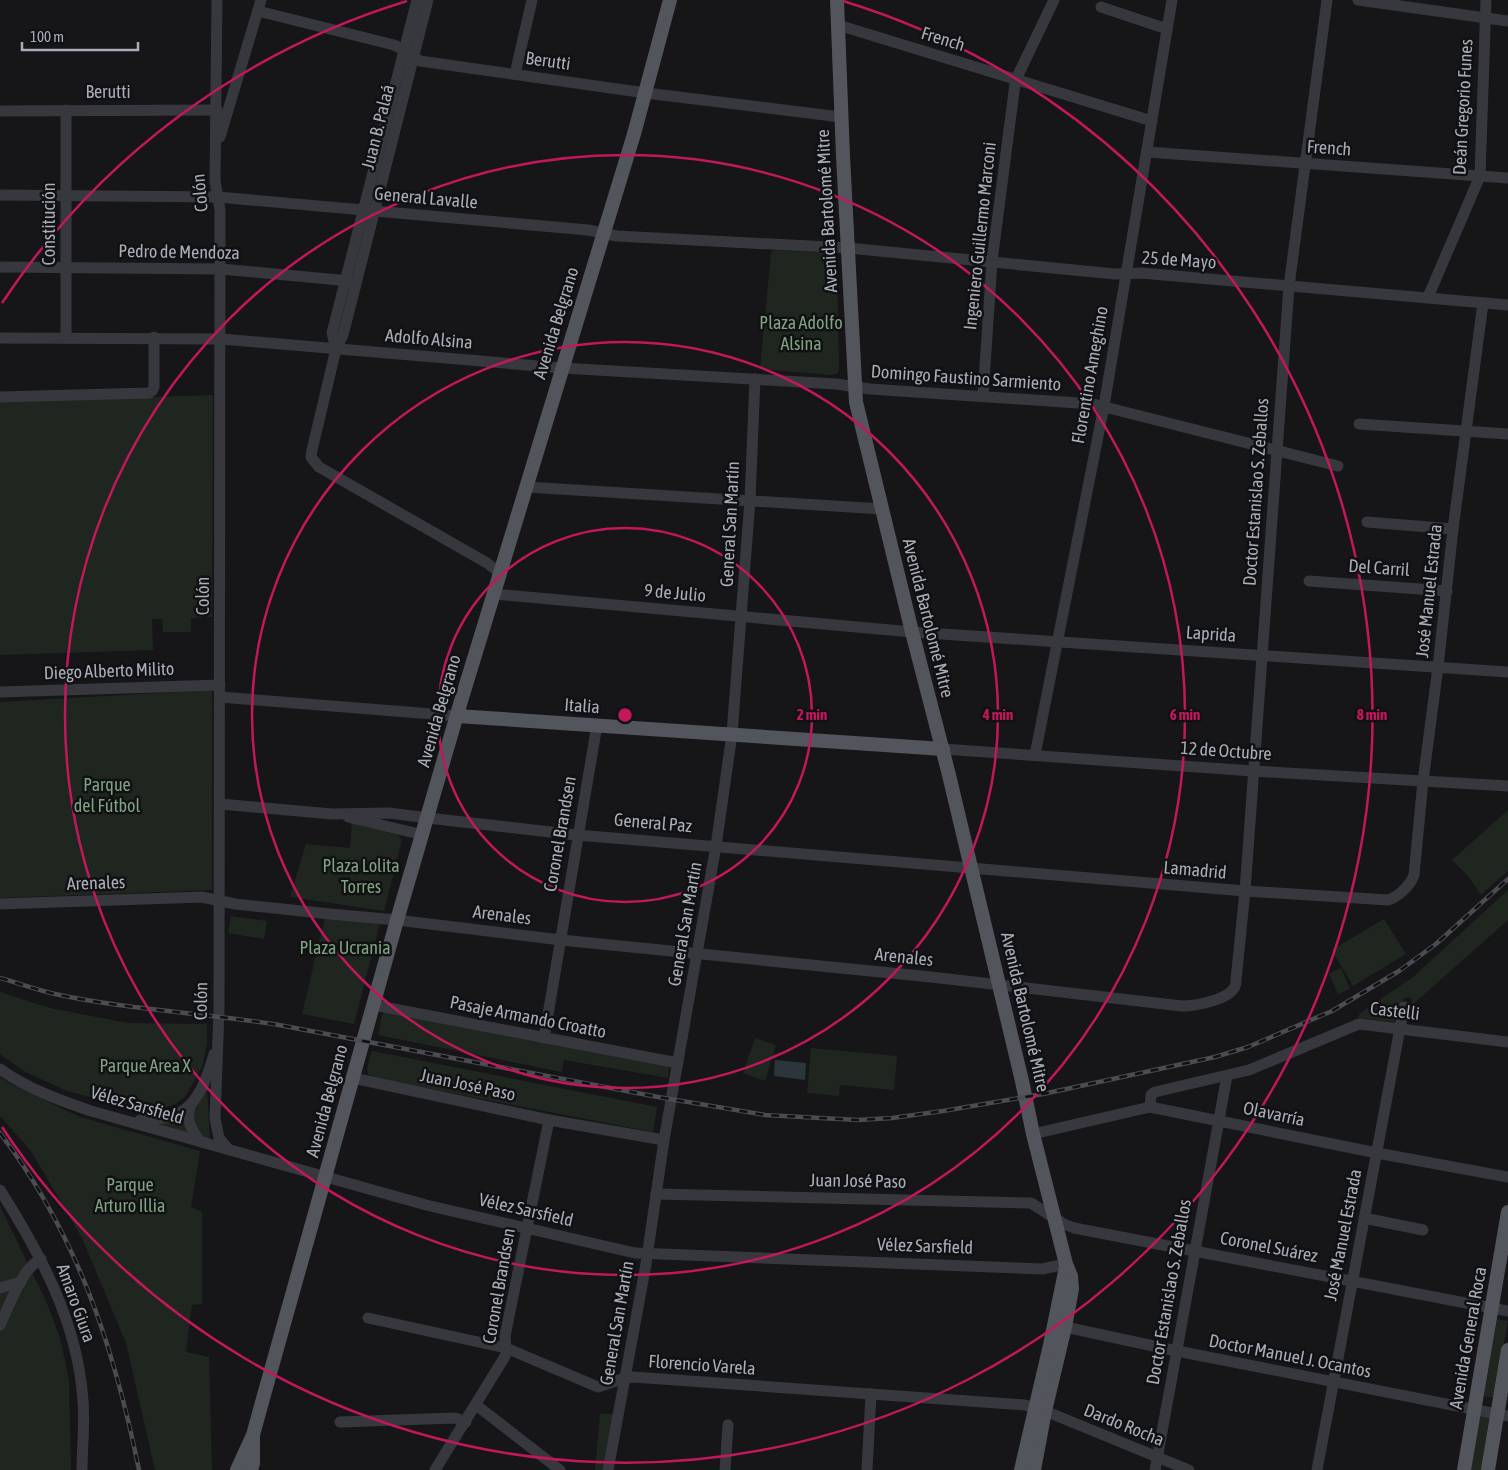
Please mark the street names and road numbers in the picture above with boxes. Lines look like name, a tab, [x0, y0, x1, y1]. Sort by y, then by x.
street label: French	[919, 22, 967, 55]
street label: Deán Gregorio Funes	[1448, 38, 1477, 175]
street label: Berutti	[524, 47, 572, 74]
street label: Berutti	[85, 81, 131, 102]
street label: Juan B. Palaá	[357, 82, 398, 171]
street label: Avenida Bartolomé Mitre	[812, 129, 841, 293]
street label: French	[1306, 135, 1352, 160]
street label: Ingeniero Guillermo Marconi	[959, 141, 1000, 331]
street label: Colón	[187, 173, 212, 213]
street label: Constitución	[38, 183, 59, 265]
street label: General Lavalle	[373, 183, 479, 212]
street label: Pedro de Mendoza	[118, 240, 240, 263]
street label: 25 de Mayo	[1141, 246, 1217, 273]
street label: Avenida Belgrano	[529, 264, 583, 381]
street label: Florentino Ameghino	[1067, 305, 1112, 445]
street label: Adolfo Alsina	[384, 324, 474, 353]
street label: Domingo Faustino Sarmiento	[870, 360, 1062, 395]
street label: Doctor Estanislao S. Zeballos	[1238, 398, 1273, 586]
street label: General San Martín	[716, 461, 743, 587]
street label: José Manuel Estrada	[1411, 523, 1446, 659]
street label: Avenida Bartolomé Mitre	[899, 536, 958, 700]
street label: Del Carril	[1348, 555, 1411, 580]
street label: Colón	[192, 577, 213, 615]
street label: 9 de Julio	[643, 579, 707, 606]
street label: Laprida	[1185, 621, 1237, 646]
street label: Avenida Belgrano	[412, 652, 465, 769]
street label: Diego Alberto Milito	[43, 658, 175, 683]
street label: Italia	[564, 694, 600, 717]
street label: 12 de Octubre	[1180, 737, 1272, 764]
street label: Coronel Brandsen	[539, 775, 580, 893]
street label: General Paz	[613, 809, 694, 836]
street label: Lamadrid	[1163, 856, 1227, 883]
street label: General San Martín	[663, 860, 706, 988]
street label: Arenales	[66, 871, 126, 894]
street label: Arenales	[472, 901, 532, 928]
street label: Avenida Bartolomé Mitre	[997, 930, 1054, 1094]
street label: Arenales	[874, 943, 934, 970]
street label: Colón	[190, 982, 211, 1020]
street label: Pasaje Armando Croatto	[448, 991, 608, 1042]
street label: Castelli	[1369, 997, 1421, 1024]
street label: Avenida Belgrano	[301, 1042, 352, 1160]
street label: Juan José Paso	[419, 1064, 518, 1105]
street label: Vélez Sarsfield	[88, 1081, 186, 1128]
street label: Olavarría	[1241, 1097, 1307, 1130]
street label: José Manuel Estrada	[1319, 1167, 1366, 1303]
street label: Juan José Paso	[809, 1169, 907, 1192]
street label: Vélez Sarsfield	[477, 1188, 575, 1231]
street label: Doctor Estanislao S. Zeballos	[1142, 1198, 1195, 1386]
street label: Coronel Brandsen	[478, 1227, 519, 1345]
street label: Coronel Suárez	[1218, 1227, 1320, 1266]
street label: Vélez Sarsfield	[877, 1233, 973, 1258]
street label: General San Martín	[595, 1259, 638, 1387]
street label: Amaro Giura	[53, 1261, 100, 1345]
street label: Avenida General Roca	[1445, 1265, 1490, 1411]
street label: Doctor Manuel J. Ocantos	[1207, 1329, 1373, 1382]
street label: Florencio Varela	[648, 1350, 756, 1379]
street label: Dardo Rocha	[1081, 1399, 1167, 1450]

